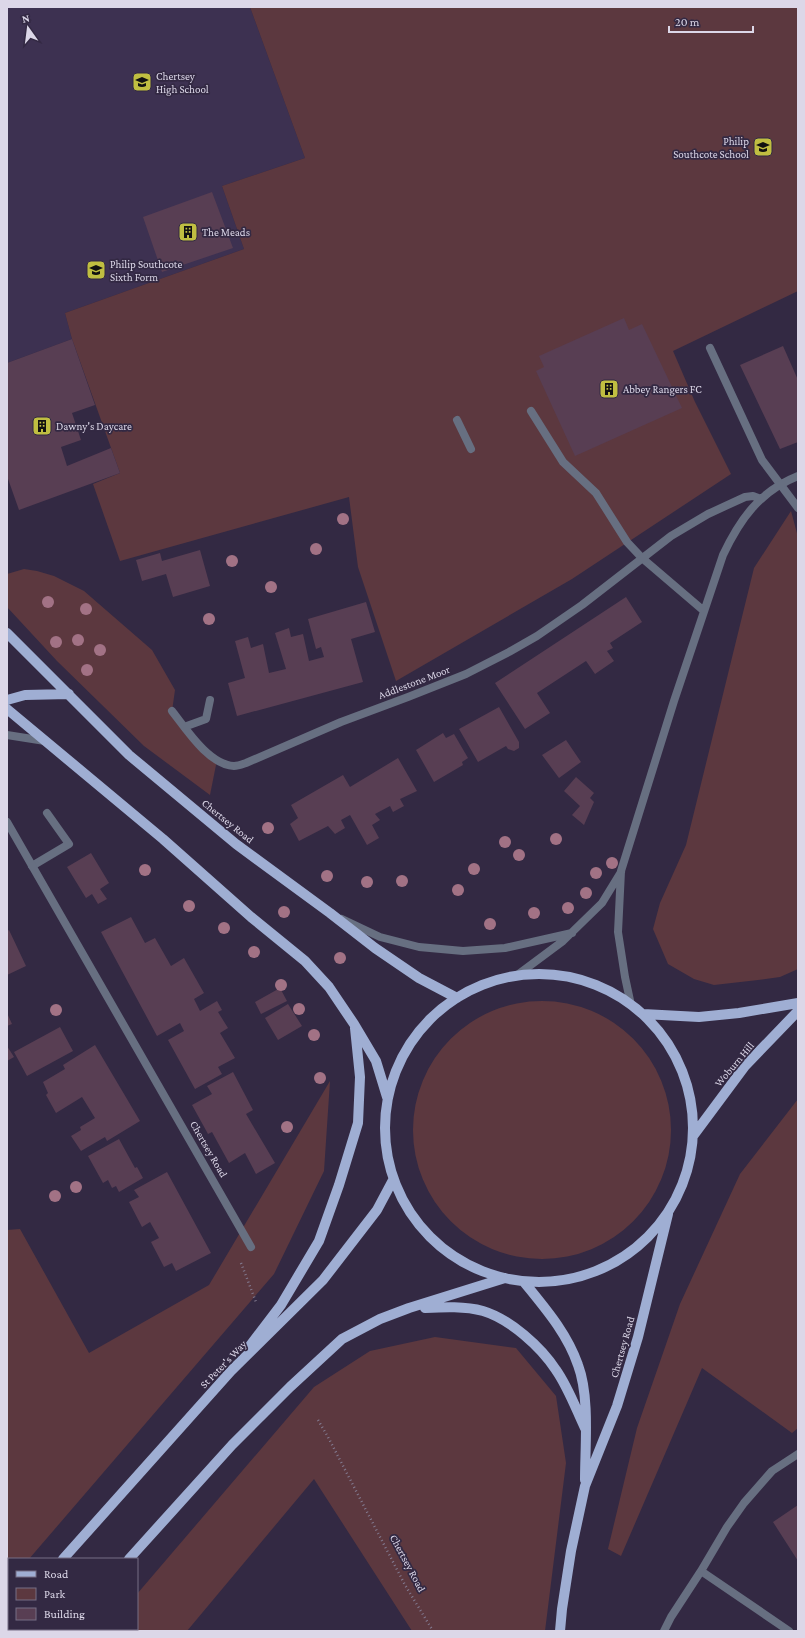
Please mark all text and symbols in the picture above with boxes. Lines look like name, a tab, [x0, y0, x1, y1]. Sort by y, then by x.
north arrow	[8, 8, 48, 48]
scale bar	[669, 8, 753, 34]
text: N	[20, 11, 31, 25]
text: 20 m	[675, 15, 700, 29]
place label: Chertsey High School	[156, 70, 209, 96]
school or university icon: Chertsey High School	[131, 71, 153, 93]
place label: Philip Southcote School	[673, 135, 749, 160]
school or university icon: Philip Southcote School	[752, 136, 774, 158]
building icon: The Meads	[177, 221, 199, 243]
place label: The Meads	[202, 226, 250, 238]
place label: Philip Southcote Sixth Form	[110, 258, 182, 283]
school or university icon: Philip Southcote Sixth Form	[85, 259, 107, 281]
building icon: Abbey Rangers FC	[598, 378, 620, 400]
place label: Abbey Rangers FC	[623, 383, 702, 396]
building icon: Dawny's Daycare	[31, 415, 53, 437]
place label: Dawny's Daycare	[56, 420, 132, 433]
street label: Addlestone Moor	[377, 663, 452, 701]
street label: Chertsey Road	[199, 796, 257, 846]
street label: Woburn Hill	[712, 1039, 756, 1089]
street label: Chertsey Road	[187, 1119, 230, 1180]
street label: Chertsey Road	[608, 1315, 638, 1379]
street label: St Peter's Way	[197, 1337, 250, 1391]
street label: Chertsey Road	[387, 1532, 428, 1594]
legend	[8, 1558, 138, 1630]
text: Road	[44, 1567, 69, 1581]
text: Park	[44, 1587, 66, 1601]
text: Building	[44, 1607, 85, 1621]

